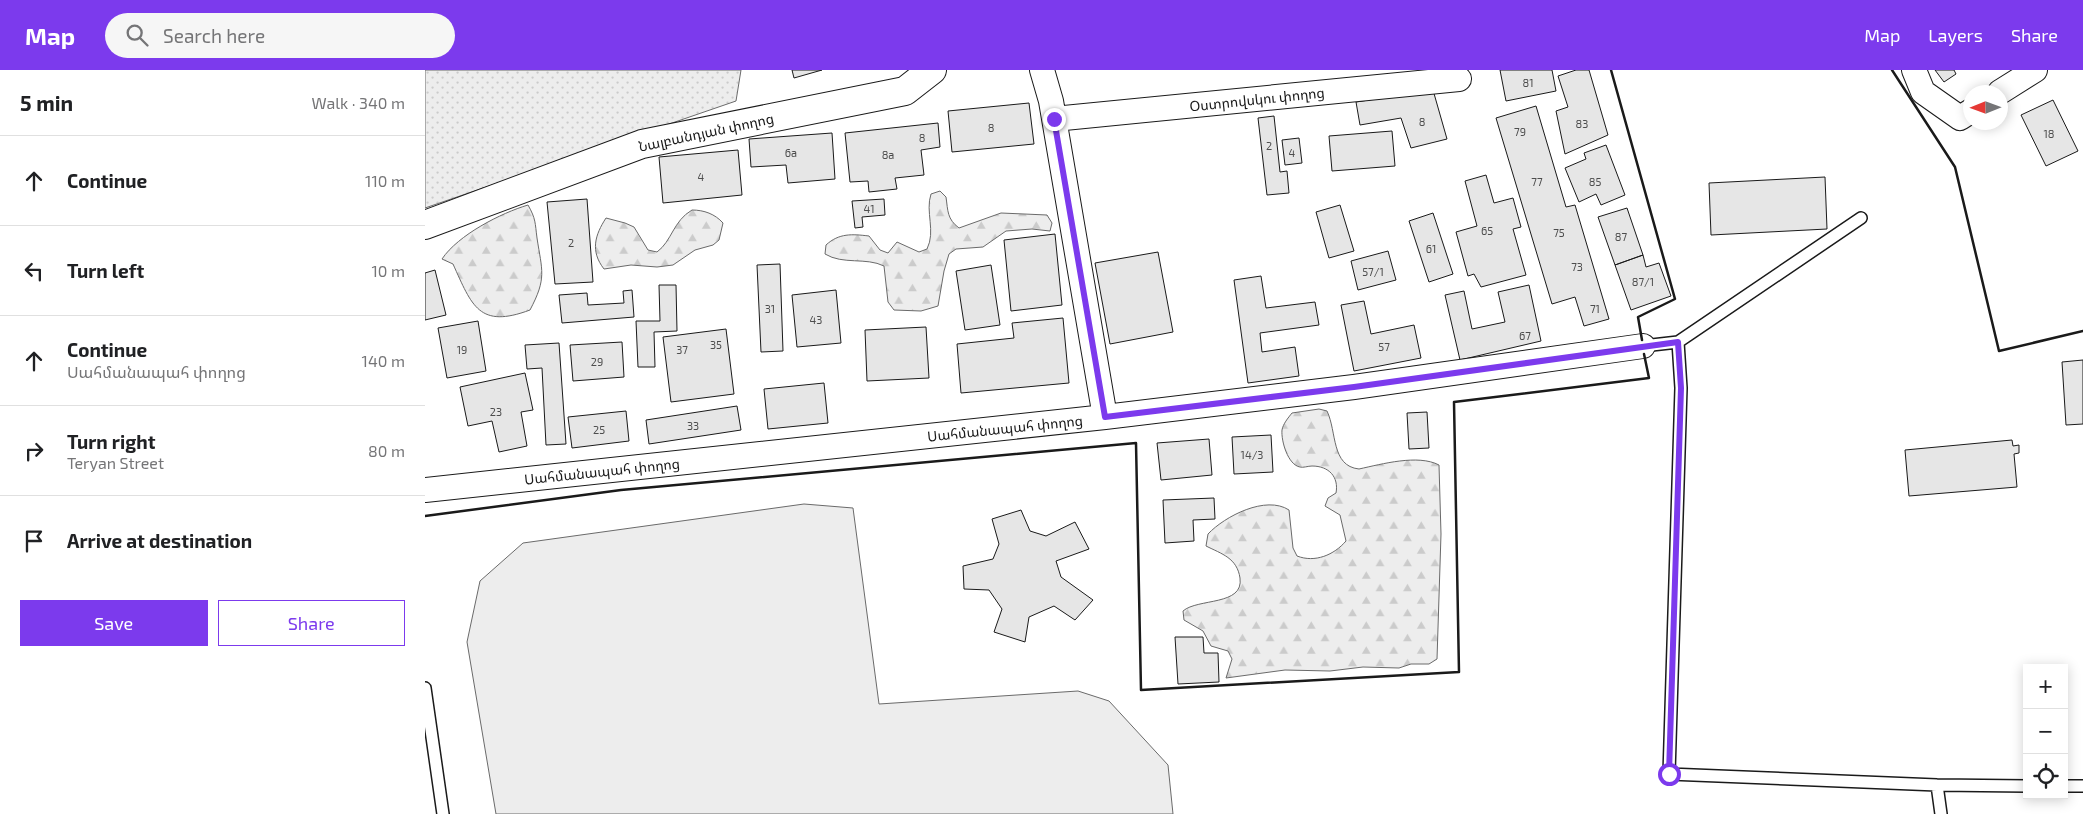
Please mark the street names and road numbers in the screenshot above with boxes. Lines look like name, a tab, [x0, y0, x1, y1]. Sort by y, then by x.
street label: Օստրովսկու փողոց	[1188, 83, 1326, 115]
street label: Նալբանդյան փողոց	[637, 109, 775, 155]
street label: Սահմանապահ փողոց	[926, 411, 1084, 445]
street label: Սահմանապահ փողոց	[523, 454, 681, 488]

